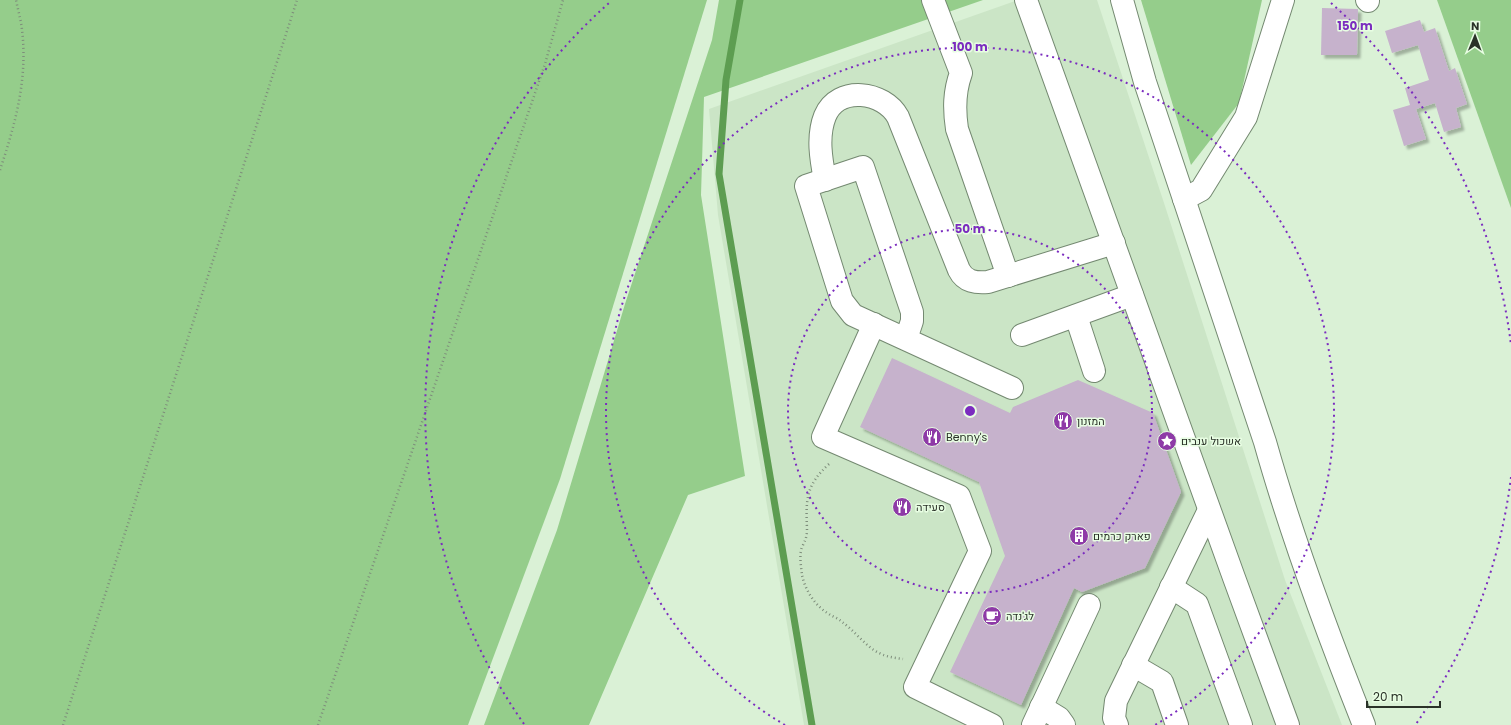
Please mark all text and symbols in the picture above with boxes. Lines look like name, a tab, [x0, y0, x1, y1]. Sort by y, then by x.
north arrow	[1455, 16, 1495, 56]
text: 150 m	[1337, 17, 1373, 34]
text: N	[1471, 18, 1479, 34]
text: 100 m	[952, 38, 988, 55]
text: 50 m	[955, 220, 986, 237]
centre of rings	[963, 404, 977, 418]
restaurant icon: המזנון	[1052, 410, 1074, 432]
place label: המזנון	[1077, 413, 1105, 429]
restaurant icon: Benny's	[921, 426, 943, 448]
place label: Benny's	[946, 429, 988, 445]
place icon: אשכול ענבים	[1156, 430, 1178, 452]
place label: אשכול ענבים	[1181, 433, 1241, 449]
restaurant icon: סעידה	[891, 496, 913, 518]
place label: סעידה	[916, 499, 945, 515]
building icon: פארק כרמים	[1068, 525, 1090, 547]
place label: פארק כרמים	[1093, 528, 1151, 544]
cafe icon: לג'נדה	[981, 605, 1003, 627]
place label: לג'נדה	[1006, 608, 1034, 624]
scale bar	[1367, 683, 1440, 709]
text: 20 m	[1373, 688, 1403, 705]

